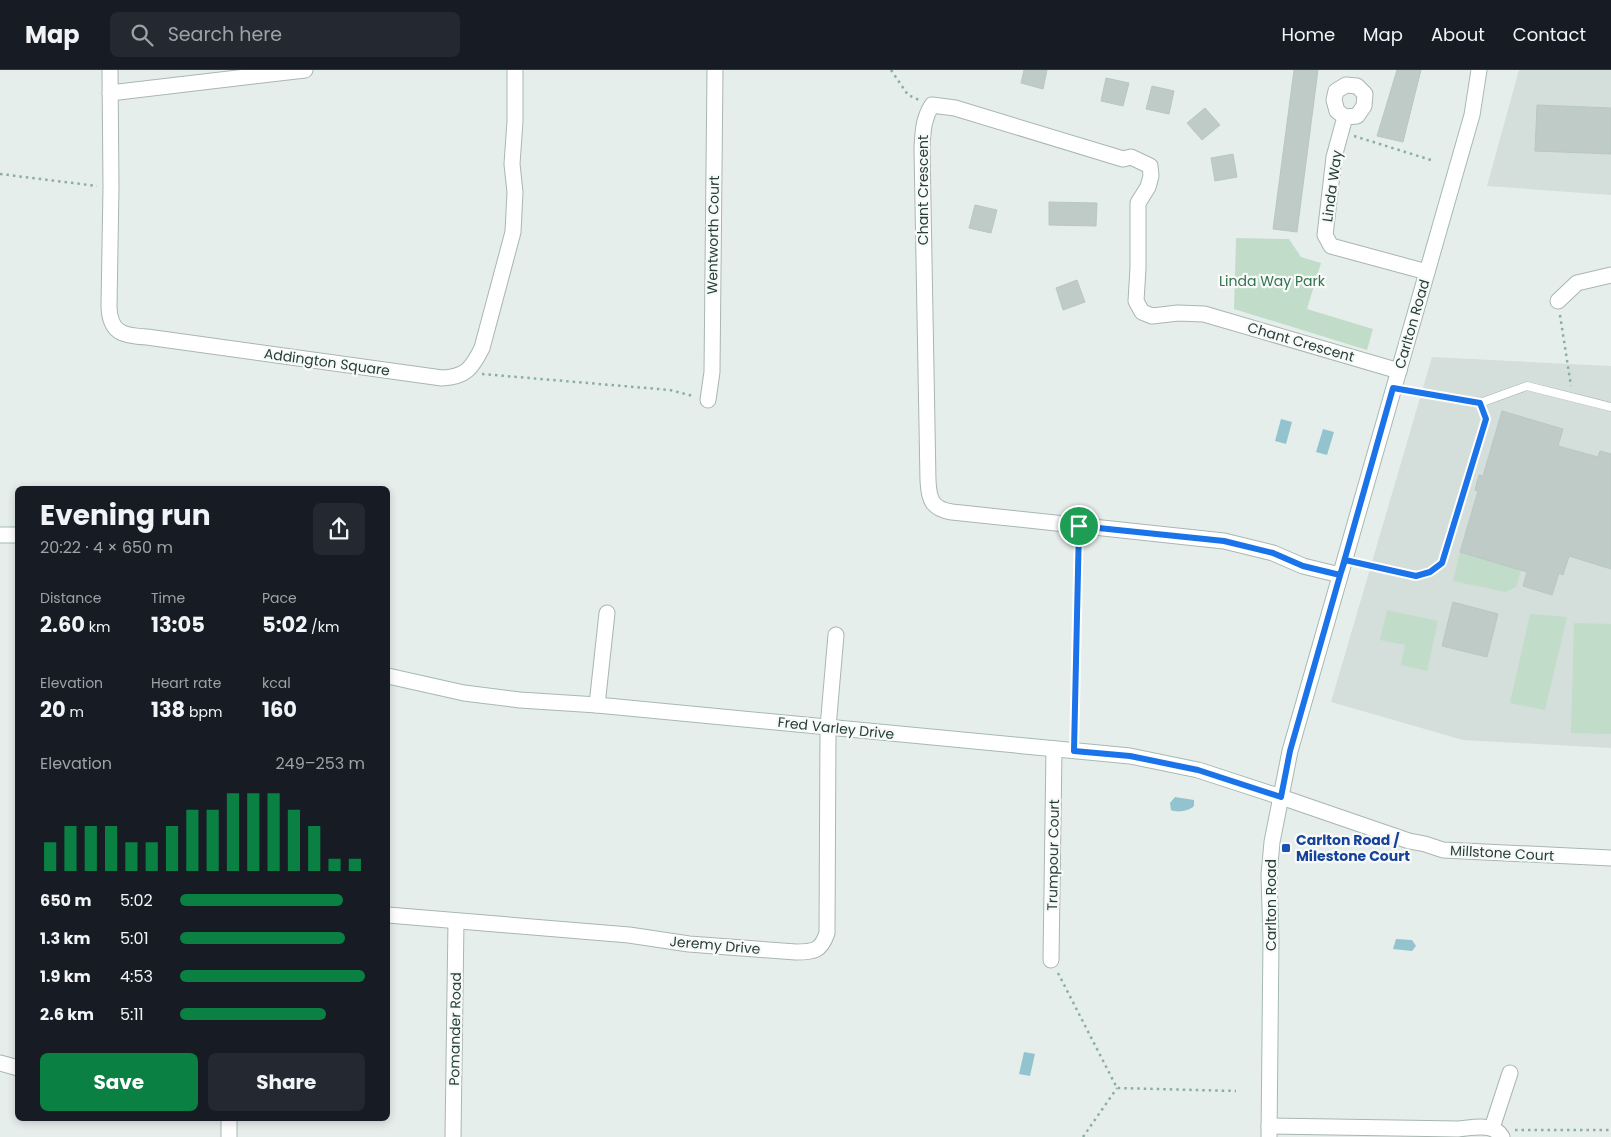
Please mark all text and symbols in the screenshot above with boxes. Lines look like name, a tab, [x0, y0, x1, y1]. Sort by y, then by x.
search box	[110, 12, 460, 57]
text: Map	[25, 18, 80, 51]
icon: search	[128, 21, 156, 49]
text: Search here	[168, 21, 282, 48]
text: Home	[1281, 22, 1335, 47]
text: Map	[1363, 22, 1403, 47]
text: About	[1431, 22, 1485, 47]
text: Contact	[1513, 22, 1586, 47]
street label: Chant Crescent	[913, 135, 933, 245]
street label: Linda Way	[1317, 149, 1347, 223]
street label: Wentworth Court	[702, 175, 724, 295]
park label: Linda Way Park	[1219, 271, 1326, 291]
street label: Carlton Road	[1390, 277, 1434, 371]
street label: Chant Crescent	[1245, 317, 1357, 367]
street label: Addington Square	[263, 343, 392, 381]
text: Evening run	[40, 496, 211, 535]
button: share	[313, 503, 365, 555]
pin	[1058, 505, 1100, 547]
icon: arrive	[1065, 512, 1093, 540]
text: 20:22 · 4 × 650 m	[40, 536, 173, 559]
text: Distance	[40, 588, 101, 608]
text: Time	[151, 588, 185, 608]
text: Pace	[262, 588, 297, 608]
text: 2.60	[40, 610, 85, 639]
text: 13:05	[151, 610, 205, 639]
text: 5:02	[262, 610, 307, 639]
text: km	[85, 617, 110, 637]
text: /km	[307, 617, 339, 637]
text: Elevation	[40, 673, 103, 693]
text: Heart rate	[151, 673, 221, 693]
text: kcal	[262, 673, 291, 693]
text: 20	[40, 695, 66, 724]
text: 138	[151, 695, 185, 724]
text: 160	[262, 695, 297, 724]
text: m	[66, 702, 84, 722]
text: bpm	[185, 702, 222, 722]
street label: Fred Varley Drive	[777, 712, 896, 744]
text: Elevation	[40, 752, 112, 775]
text: 249–253 m	[275, 752, 365, 775]
street label: Trumpour Court	[1042, 799, 1064, 911]
place label: Carlton Road / Milestone Court	[1296, 830, 1410, 866]
street label: Millstone Court	[1449, 840, 1555, 866]
marker: Carlton Road / Milestone Court	[1280, 842, 1292, 854]
street label: Carlton Road	[1261, 859, 1281, 951]
text: 650 m	[40, 889, 91, 912]
text: 5:02	[120, 889, 153, 912]
text: 1.3 km	[40, 927, 90, 950]
text: 5:01	[120, 927, 149, 950]
street label: Jeremy Drive	[669, 931, 762, 959]
text: 1.9 km	[40, 965, 91, 988]
text: 4:53	[120, 965, 153, 988]
street label: Pomander Road	[444, 972, 466, 1086]
text: 2.6 km	[40, 1003, 94, 1026]
text: 5:11	[120, 1003, 144, 1026]
button: Save	[40, 1053, 198, 1111]
button: Share	[208, 1053, 365, 1111]

